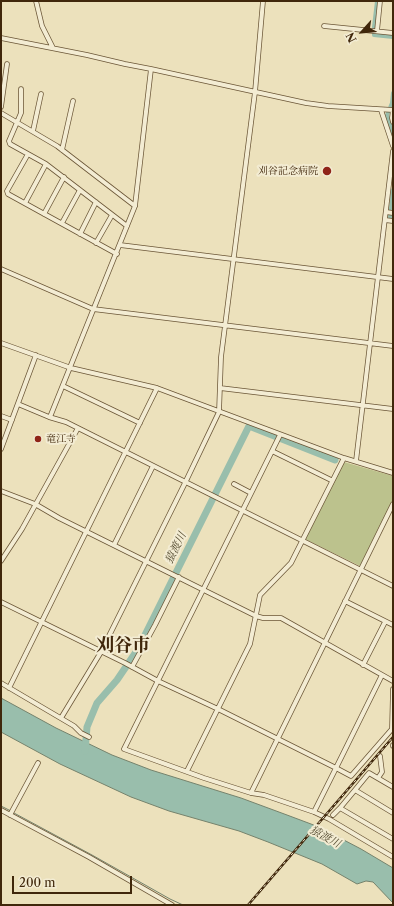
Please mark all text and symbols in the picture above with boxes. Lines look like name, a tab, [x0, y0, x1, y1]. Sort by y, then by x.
north arrow	[342, 12, 382, 52]
text: N	[343, 30, 360, 45]
place label: 刈谷記念病院	[258, 165, 318, 177]
marker: 刈谷記念病院	[321, 165, 333, 177]
place label: 竜江寺	[46, 433, 76, 445]
marker: 竜江寺	[33, 434, 43, 444]
water label: 猿渡川	[163, 530, 189, 566]
district label: 刈谷市	[96, 635, 150, 657]
water label: 猿渡川	[307, 823, 343, 851]
scale bar	[14, 868, 134, 894]
text: 200 m	[19, 875, 56, 890]

